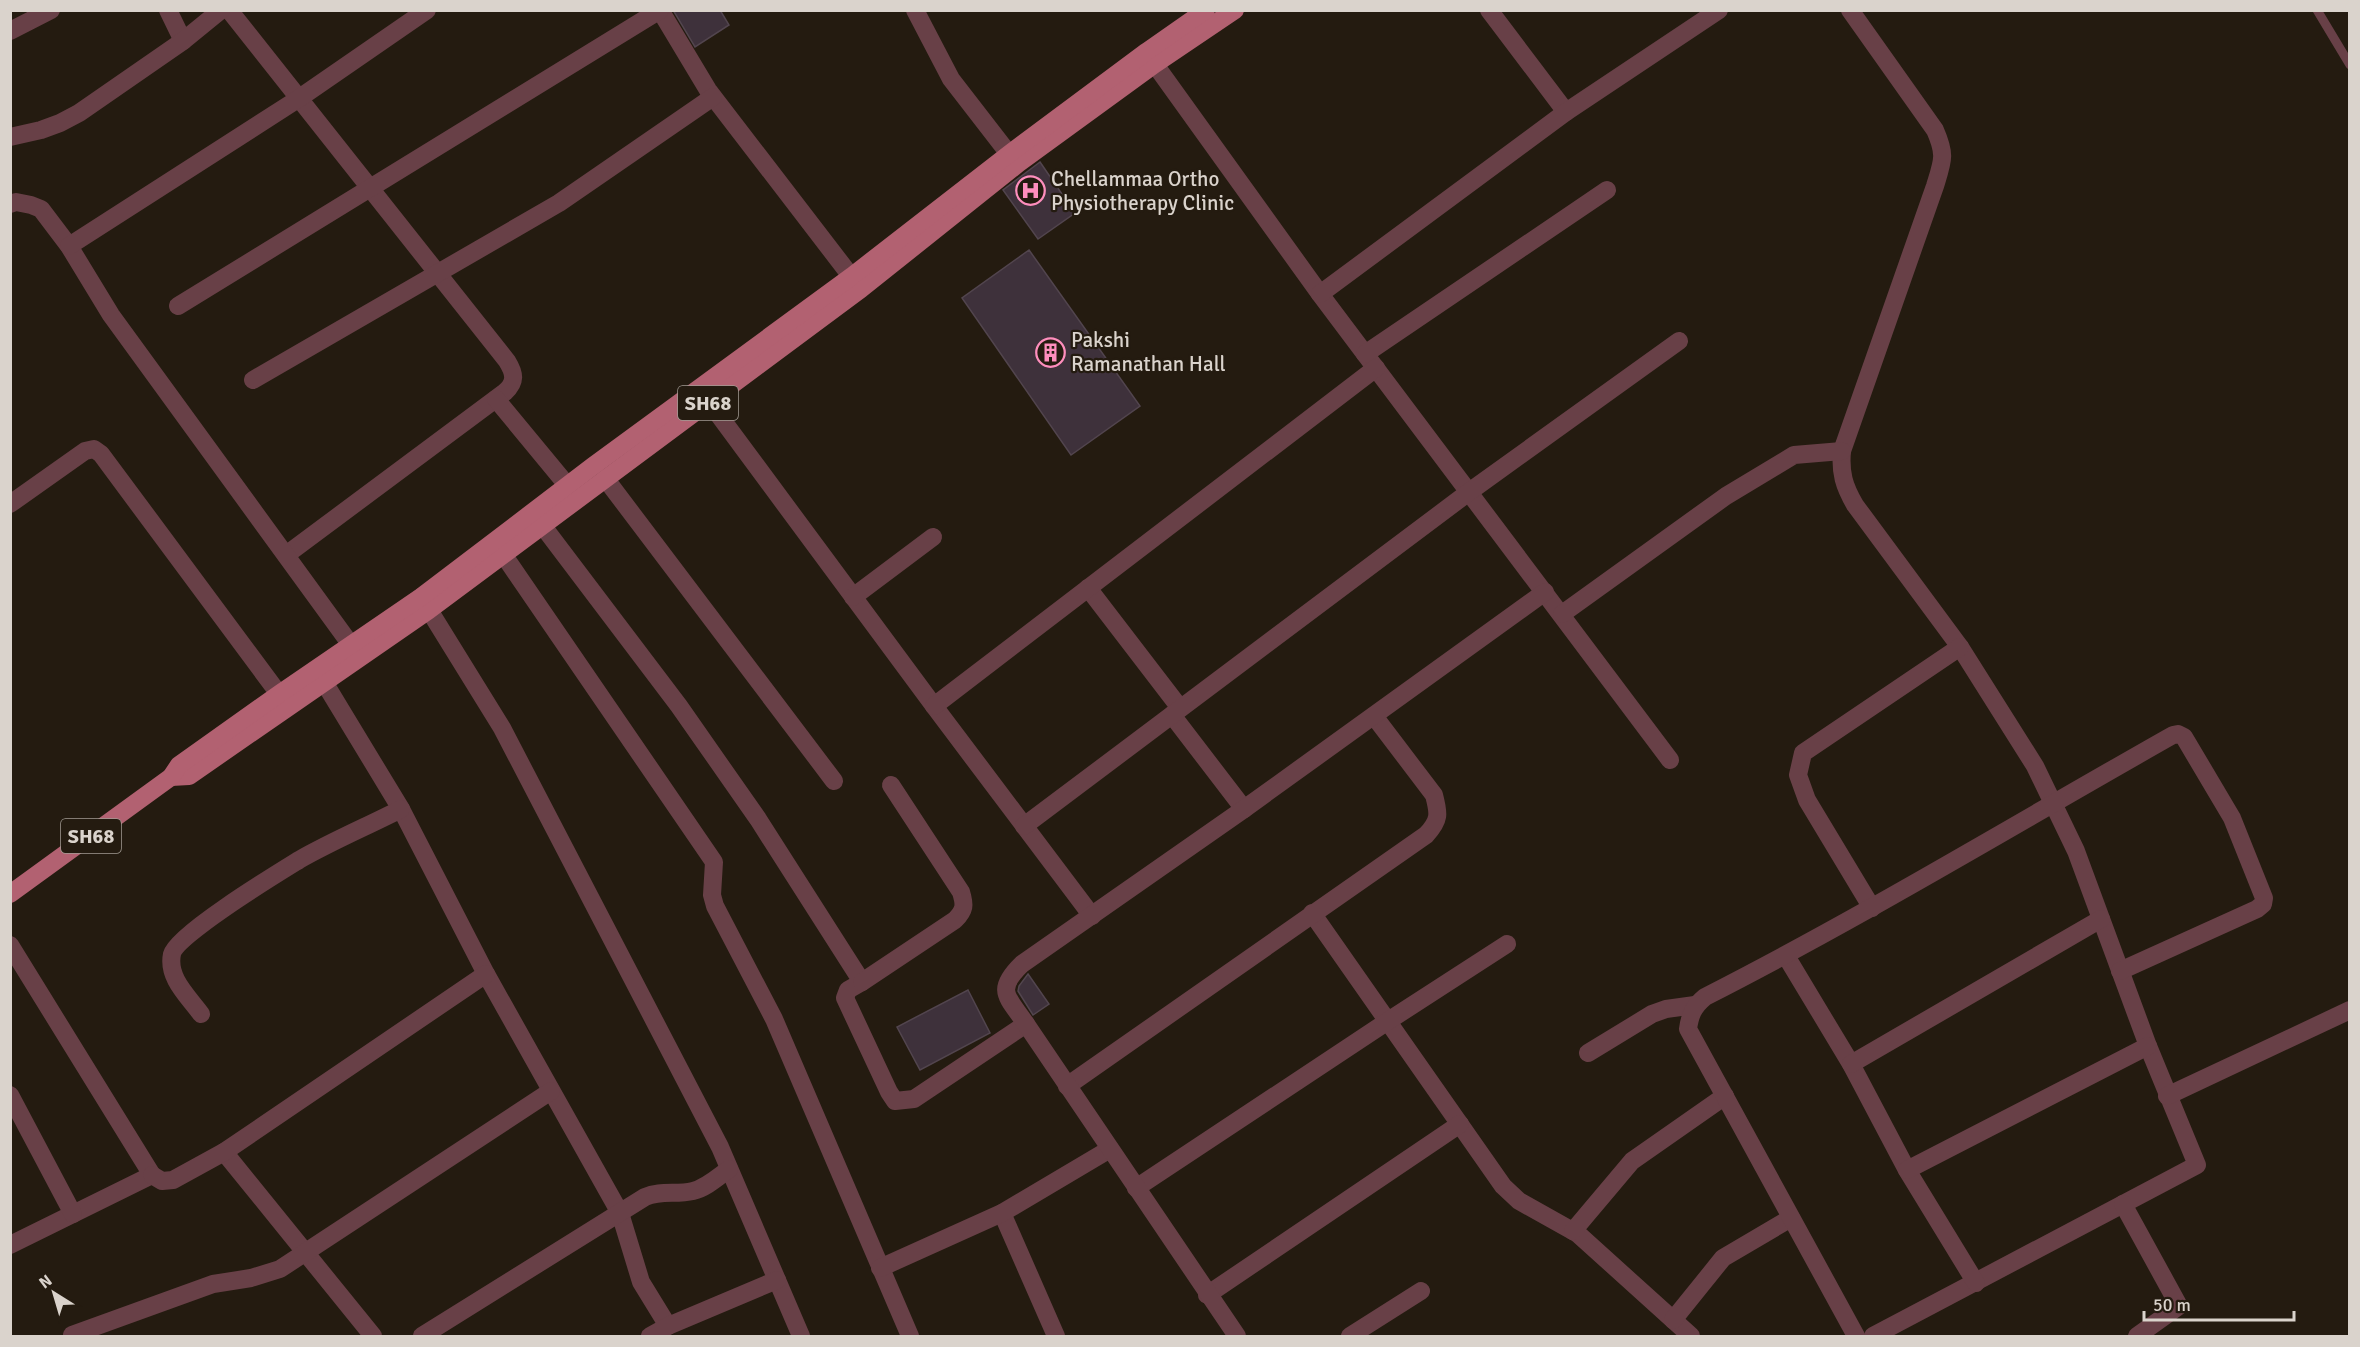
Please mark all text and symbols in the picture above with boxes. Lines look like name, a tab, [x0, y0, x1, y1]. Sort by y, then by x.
place label: Chellammaa Ortho Physiotherapy Clinic	[1051, 166, 1234, 216]
hospital icon: Chellammaa Ortho Physiotherapy Clinic	[1014, 175, 1046, 207]
place label: Pakshi Ramanathan Hall	[1071, 327, 1226, 377]
building icon: Pakshi Ramanathan Hall	[1034, 336, 1066, 368]
road number: SH68	[678, 386, 738, 420]
road number: SH68	[61, 819, 121, 853]
north arrow	[24, 1263, 84, 1323]
text: N	[35, 1270, 56, 1293]
scale bar	[2144, 1284, 2294, 1322]
text: 50 m	[2153, 1294, 2191, 1316]

